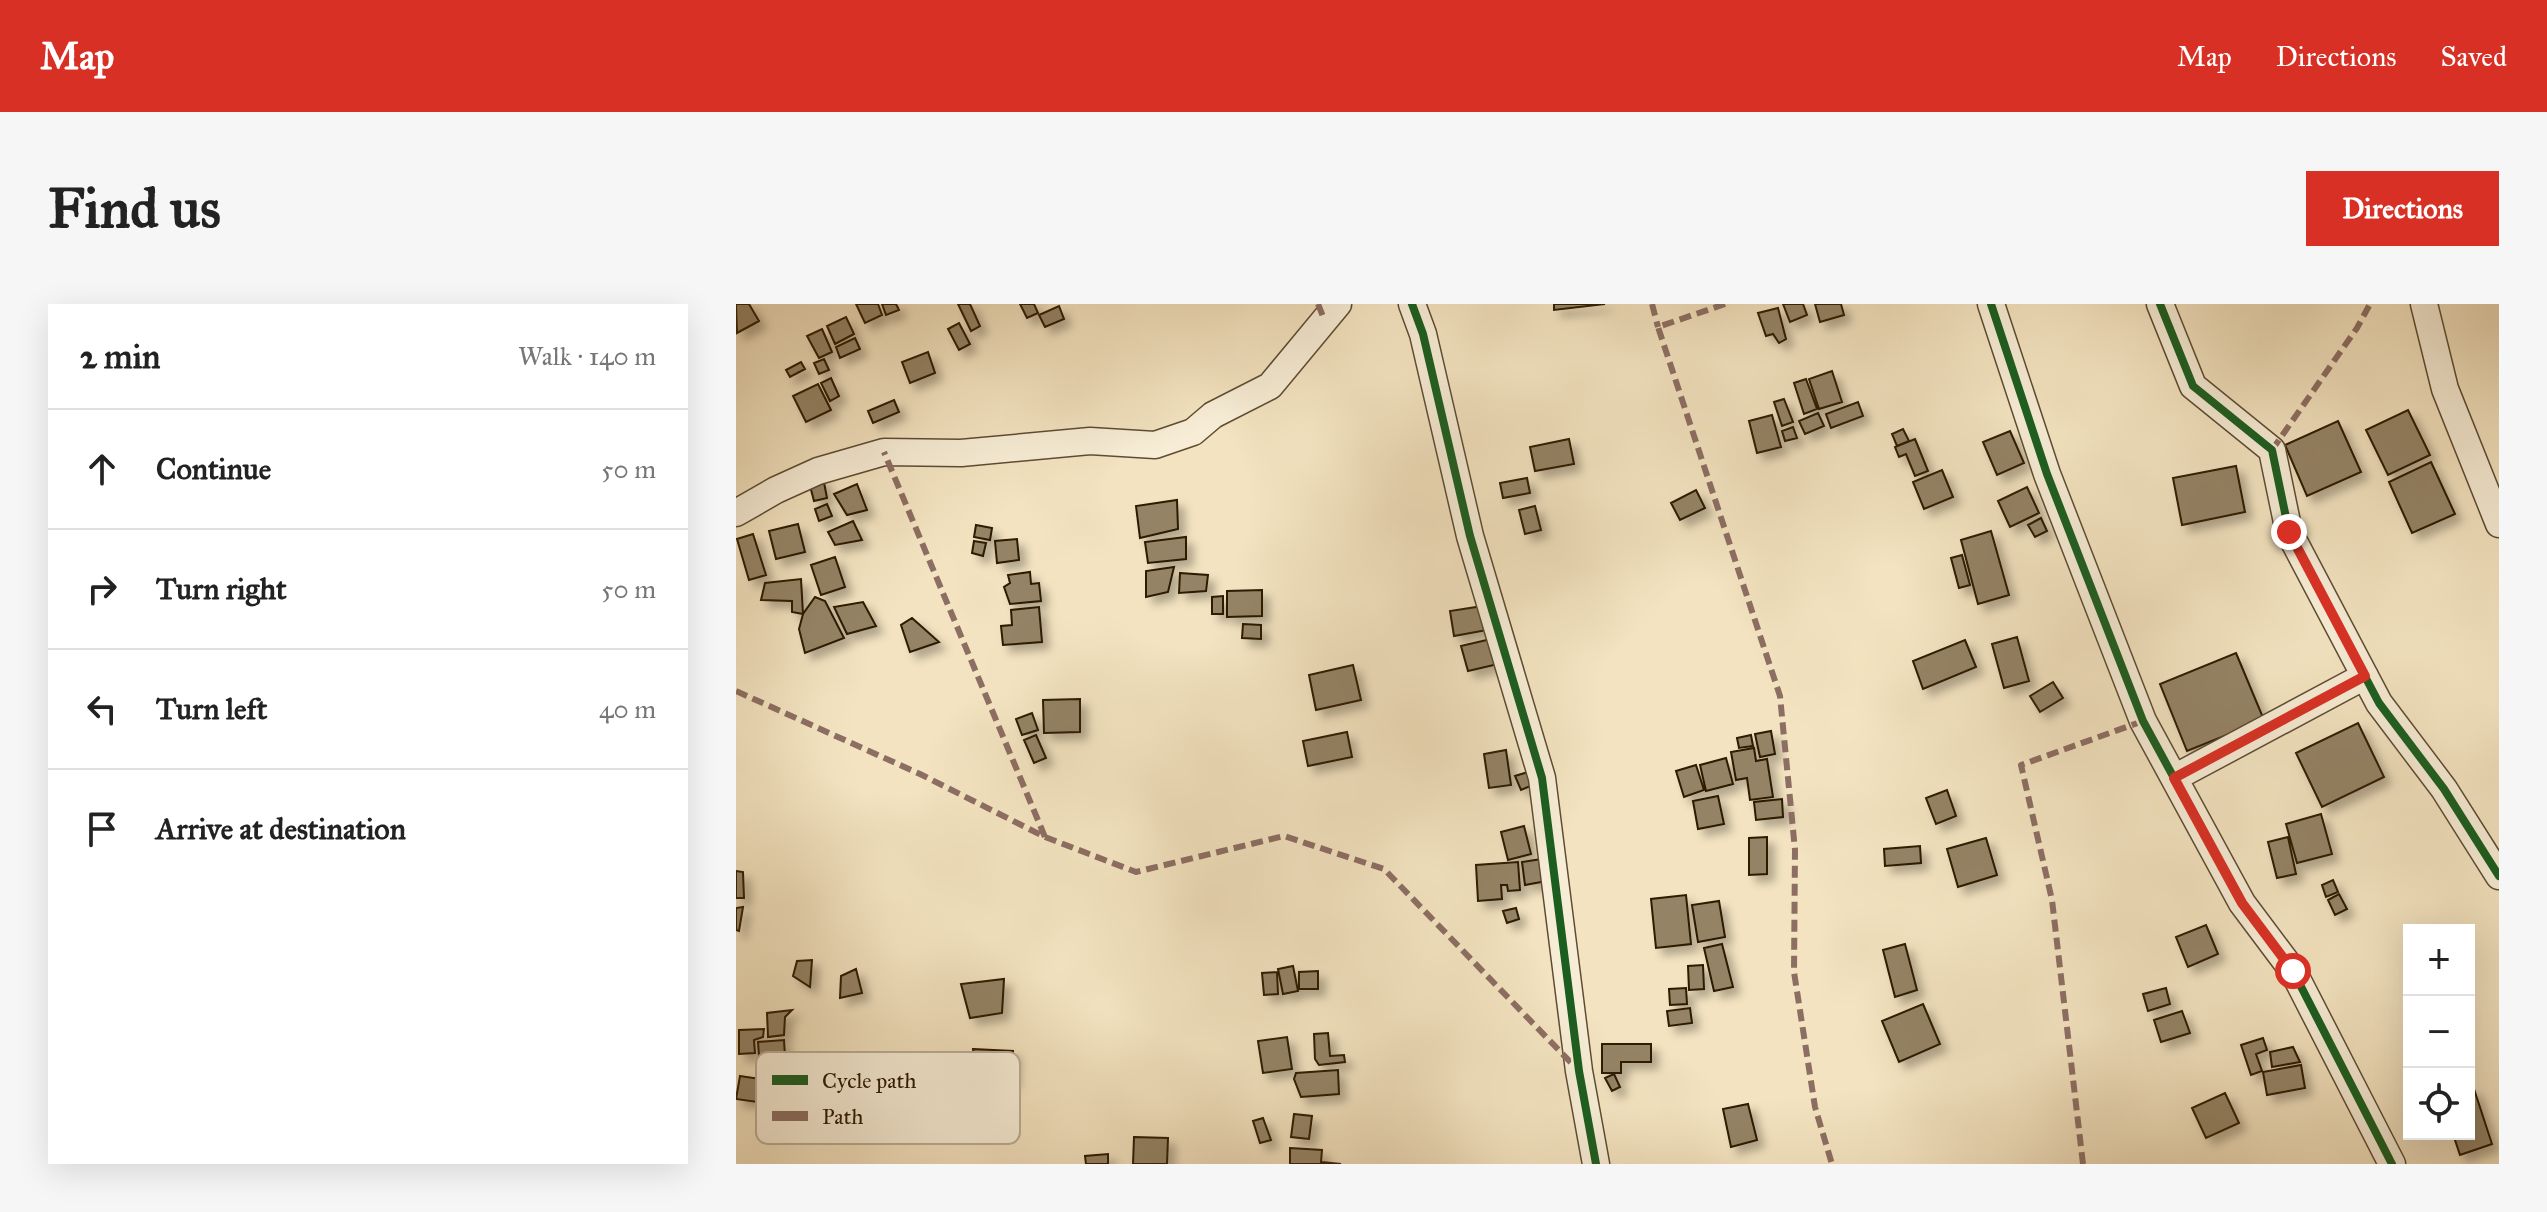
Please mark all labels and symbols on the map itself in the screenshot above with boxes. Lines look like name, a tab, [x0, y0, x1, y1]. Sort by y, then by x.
route end	[2271, 514, 2307, 550]
route start	[2275, 953, 2311, 989]
legend	[756, 1052, 1020, 1144]
text: Cycle path	[822, 1067, 917, 1094]
text: Path	[822, 1103, 864, 1130]

